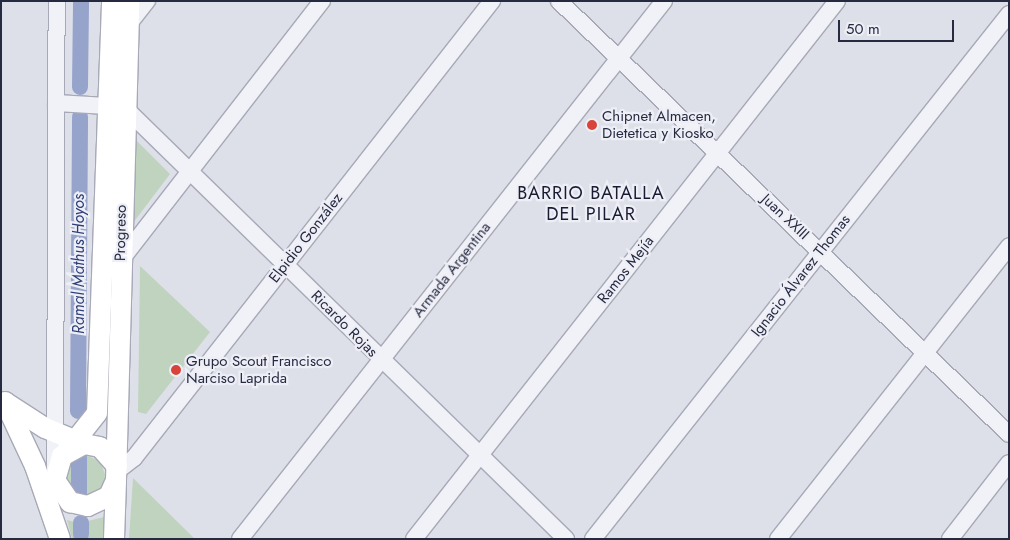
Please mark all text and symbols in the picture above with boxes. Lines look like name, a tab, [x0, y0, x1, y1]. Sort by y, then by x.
scale bar	[840, 10, 956, 42]
text: 50 m	[846, 18, 880, 40]
place label: Chipnet Almacen, Dietetica y Kiosko	[602, 107, 716, 142]
marker: Chipnet Almacen, Dietetica y Kiosko	[586, 119, 598, 131]
district label: BARRIO BATALLA DEL PILAR	[516, 183, 666, 225]
street label: Elpidio González	[265, 190, 347, 286]
street label: Juan XXIII	[757, 190, 813, 244]
water label: Ramal Mathus Hoyos	[69, 194, 89, 334]
street label: Progreso	[112, 205, 130, 261]
street label: Ignacio Álvarez Thomas	[748, 211, 854, 341]
street label: Armada Argentina	[409, 219, 495, 321]
street label: Ramos Mejía	[594, 233, 658, 307]
street label: Ricardo Rojas	[307, 287, 381, 361]
place label: Grupo Scout Francisco Narciso Laprida	[186, 352, 331, 387]
marker: Grupo Scout Francisco Narciso Laprida	[170, 364, 182, 376]

